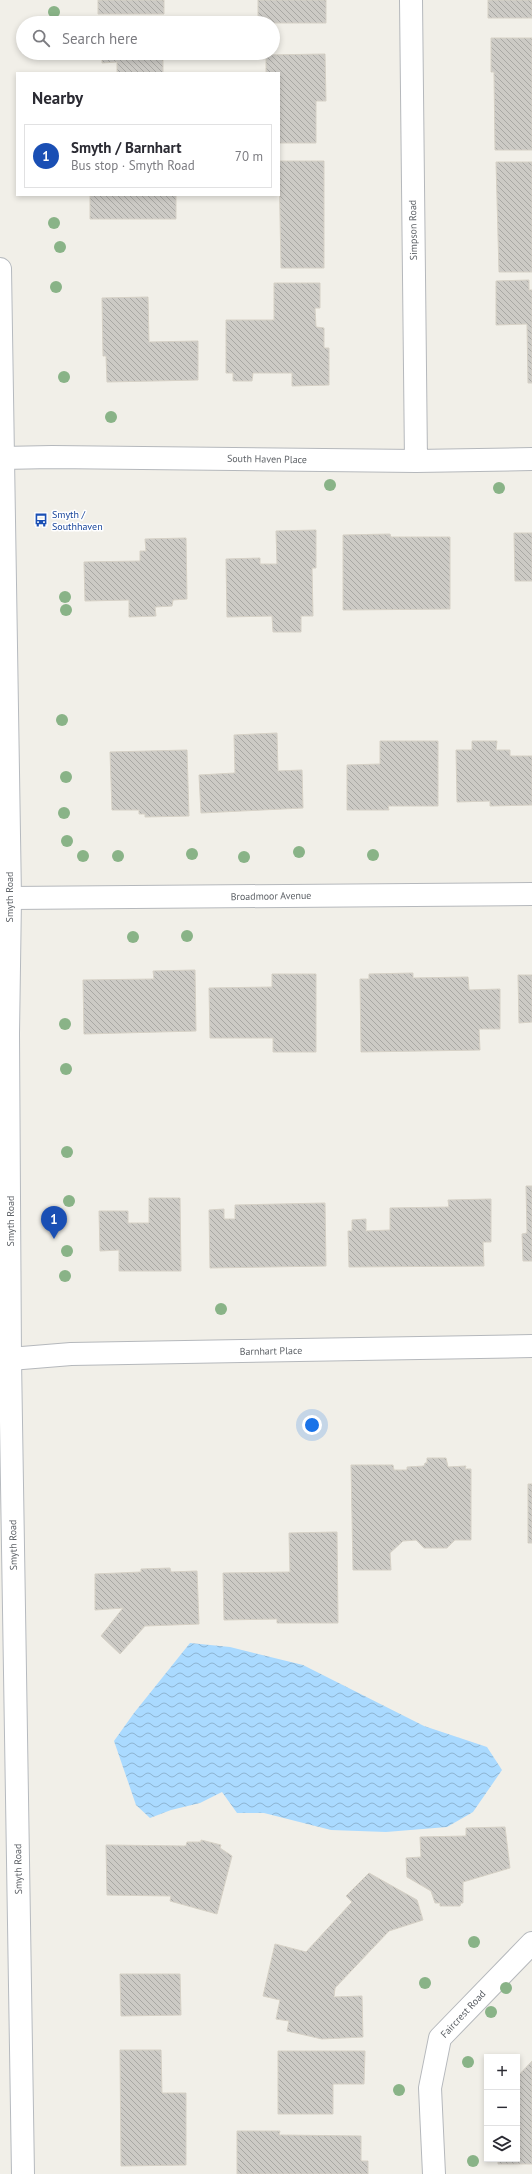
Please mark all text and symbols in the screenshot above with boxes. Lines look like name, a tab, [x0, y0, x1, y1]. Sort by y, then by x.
search box	[16, 16, 280, 60]
icon: search	[30, 27, 52, 49]
text: Search here	[62, 29, 138, 48]
text: Nearby	[32, 87, 83, 109]
text: Smyth / Barnhart	[71, 138, 181, 157]
text: 1	[42, 148, 50, 165]
text: 70 m	[235, 148, 263, 165]
text: Bus stop · Smyth Road	[71, 157, 195, 174]
street label: Simpson Road	[406, 200, 420, 260]
street label: South Haven Place	[227, 452, 307, 466]
place label: Smyth / Southhaven	[52, 508, 103, 533]
bus stop icon: Smyth / Southhaven	[33, 512, 49, 528]
street label: Smyth Road	[3, 872, 16, 922]
street label: Broadmoor Avenue	[231, 889, 311, 903]
street label: Smyth Road	[4, 1196, 17, 1246]
pin: 1	[41, 1206, 67, 1239]
street label: Barnhart Place	[240, 1344, 302, 1358]
your location	[302, 1415, 322, 1435]
street label: Smyth Road	[6, 1519, 20, 1571]
street label: Smyth Road	[11, 1843, 25, 1895]
street label: Faircrest Road	[438, 1987, 488, 2041]
map controls	[484, 2054, 520, 2162]
button: +	[484, 2054, 520, 2090]
button: −	[484, 2090, 520, 2126]
button: layers	[484, 2126, 520, 2162]

